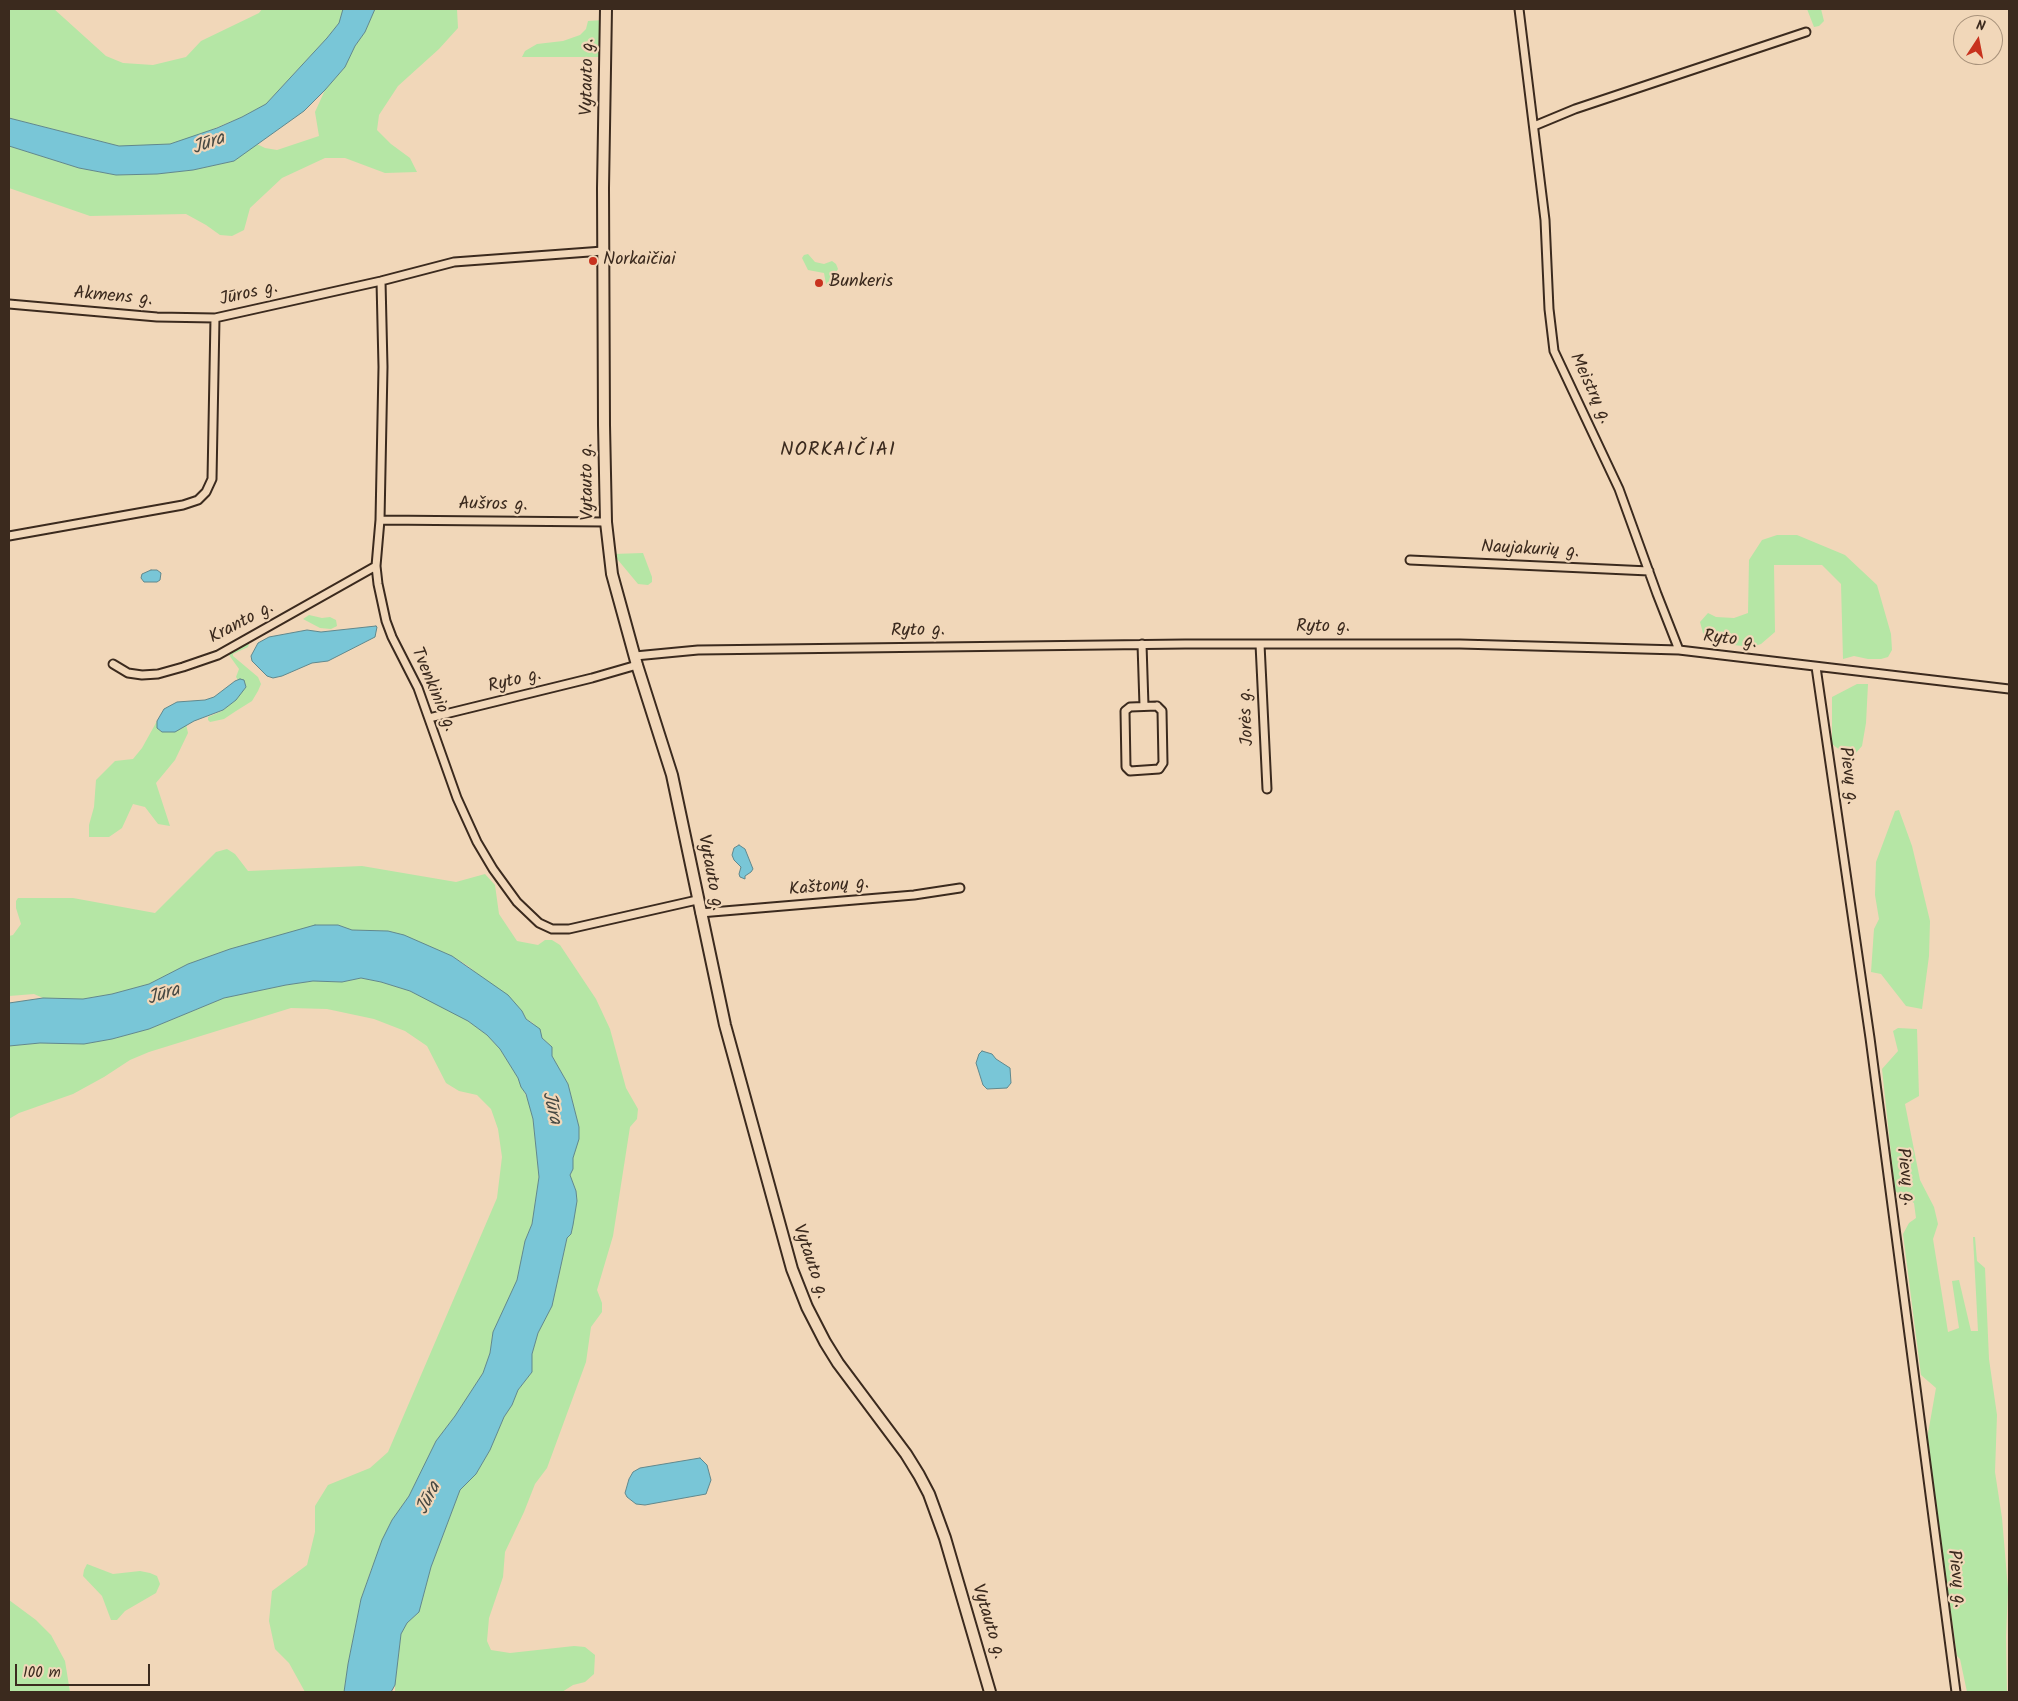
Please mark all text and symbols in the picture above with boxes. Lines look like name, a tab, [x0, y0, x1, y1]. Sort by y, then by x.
north arrow	[1953, 15, 2003, 65]
text: N	[1974, 15, 1987, 38]
street label: Vytauto g.	[578, 38, 600, 116]
water label: Jūra	[190, 129, 228, 161]
place label: Norkaičiai	[603, 250, 676, 272]
marker: Norkaičiai	[587, 255, 599, 267]
place label: Bunkeris	[829, 272, 893, 294]
marker: Bunkeris	[813, 277, 825, 289]
street label: Jūros g.	[218, 278, 280, 312]
street label: Akmens g.	[73, 284, 153, 312]
street label: Meistrų g.	[1563, 350, 1615, 428]
district label: NORKAIČIAI	[779, 440, 897, 464]
street label: Vytauto g.	[578, 443, 600, 521]
street label: Aušros g.	[458, 495, 528, 517]
street label: Naujakurių g.	[1480, 538, 1580, 564]
street label: Kranto g.	[206, 598, 278, 650]
street label: Ryto g.	[1296, 617, 1350, 639]
street label: Ryto g.	[891, 621, 945, 643]
street label: Ryto g.	[1702, 627, 1758, 655]
street label: Tvenkinio g.	[405, 644, 459, 736]
street label: Ryto g.	[486, 665, 544, 699]
street label: Jorės g.	[1236, 687, 1260, 747]
street label: Pievų g.	[1832, 746, 1862, 806]
street label: Vytauto g.	[691, 833, 727, 913]
street label: Kaštonų g.	[788, 874, 870, 902]
water label: Jūra	[145, 980, 183, 1012]
water label: Jūra	[535, 1089, 565, 1127]
street label: Pievų g.	[1890, 1147, 1918, 1207]
street label: Vytauto g.	[786, 1222, 832, 1302]
water label: Jūra	[412, 1479, 448, 1519]
street label: Pievų g.	[1941, 1549, 1969, 1609]
street label: Vytauto g.	[965, 1582, 1009, 1662]
scale bar	[18, 1654, 152, 1686]
text: 100 m	[23, 1661, 61, 1685]

